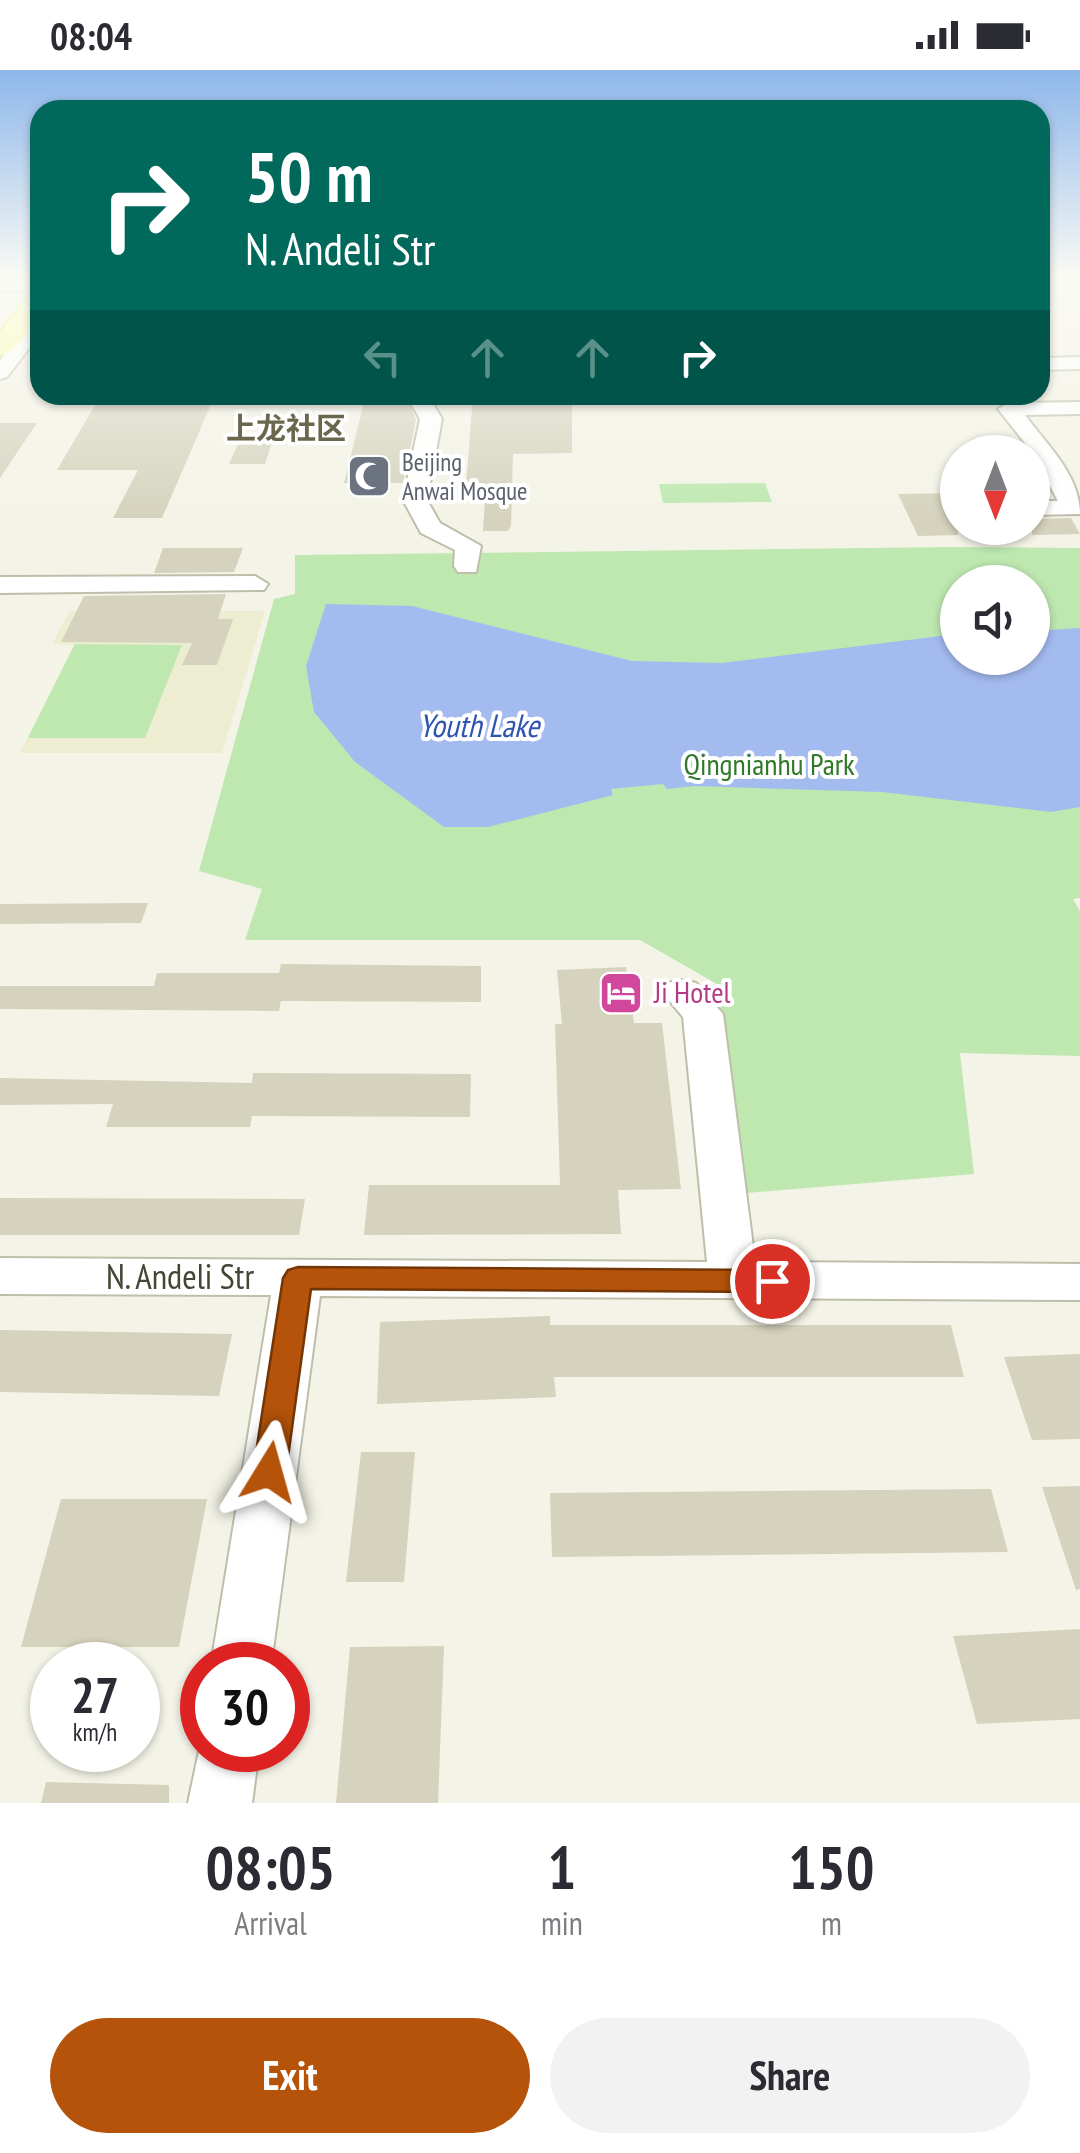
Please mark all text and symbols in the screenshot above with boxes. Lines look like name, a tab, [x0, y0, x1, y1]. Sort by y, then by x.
text: 08:04	[50, 11, 132, 60]
text: 50 m	[245, 131, 373, 221]
icon: right	[80, 140, 210, 270]
text: N. Andeli Str	[245, 219, 435, 277]
icon: left	[355, 330, 410, 385]
icon: ahead	[460, 330, 515, 385]
icon: ahead	[565, 330, 620, 385]
icon: right	[670, 330, 725, 385]
district label: 上龙社区	[226, 408, 346, 447]
north arrow	[940, 435, 1050, 545]
map controls	[940, 435, 1050, 675]
place label: Beijing Anwai Mosque	[402, 446, 527, 507]
mosque icon: Beijing Anwai Mosque	[346, 453, 392, 499]
button: sound	[940, 565, 1050, 675]
water label: Youth Lake	[419, 704, 541, 746]
park label: Qingnianhu Park	[683, 744, 855, 783]
hotel icon: Ji Hotel	[598, 970, 644, 1016]
place label: Ji Hotel	[653, 972, 731, 1011]
pin	[730, 1239, 815, 1324]
street label: N. Andeli Str	[106, 1253, 254, 1299]
icon: arrive	[745, 1254, 800, 1309]
position arrow	[217, 1420, 321, 1524]
speed limit sign: 30	[180, 1642, 310, 1772]
text: 27	[71, 1662, 119, 1727]
text: km/h	[73, 1716, 117, 1748]
text: 08:05	[206, 1828, 335, 1906]
text: 1	[548, 1828, 576, 1906]
text: 150	[788, 1828, 874, 1906]
text: Arrival	[234, 1902, 307, 1944]
text: min	[541, 1902, 583, 1944]
text: m	[821, 1902, 842, 1944]
button: Exit	[50, 2018, 530, 2133]
button: Share	[550, 2018, 1030, 2133]

